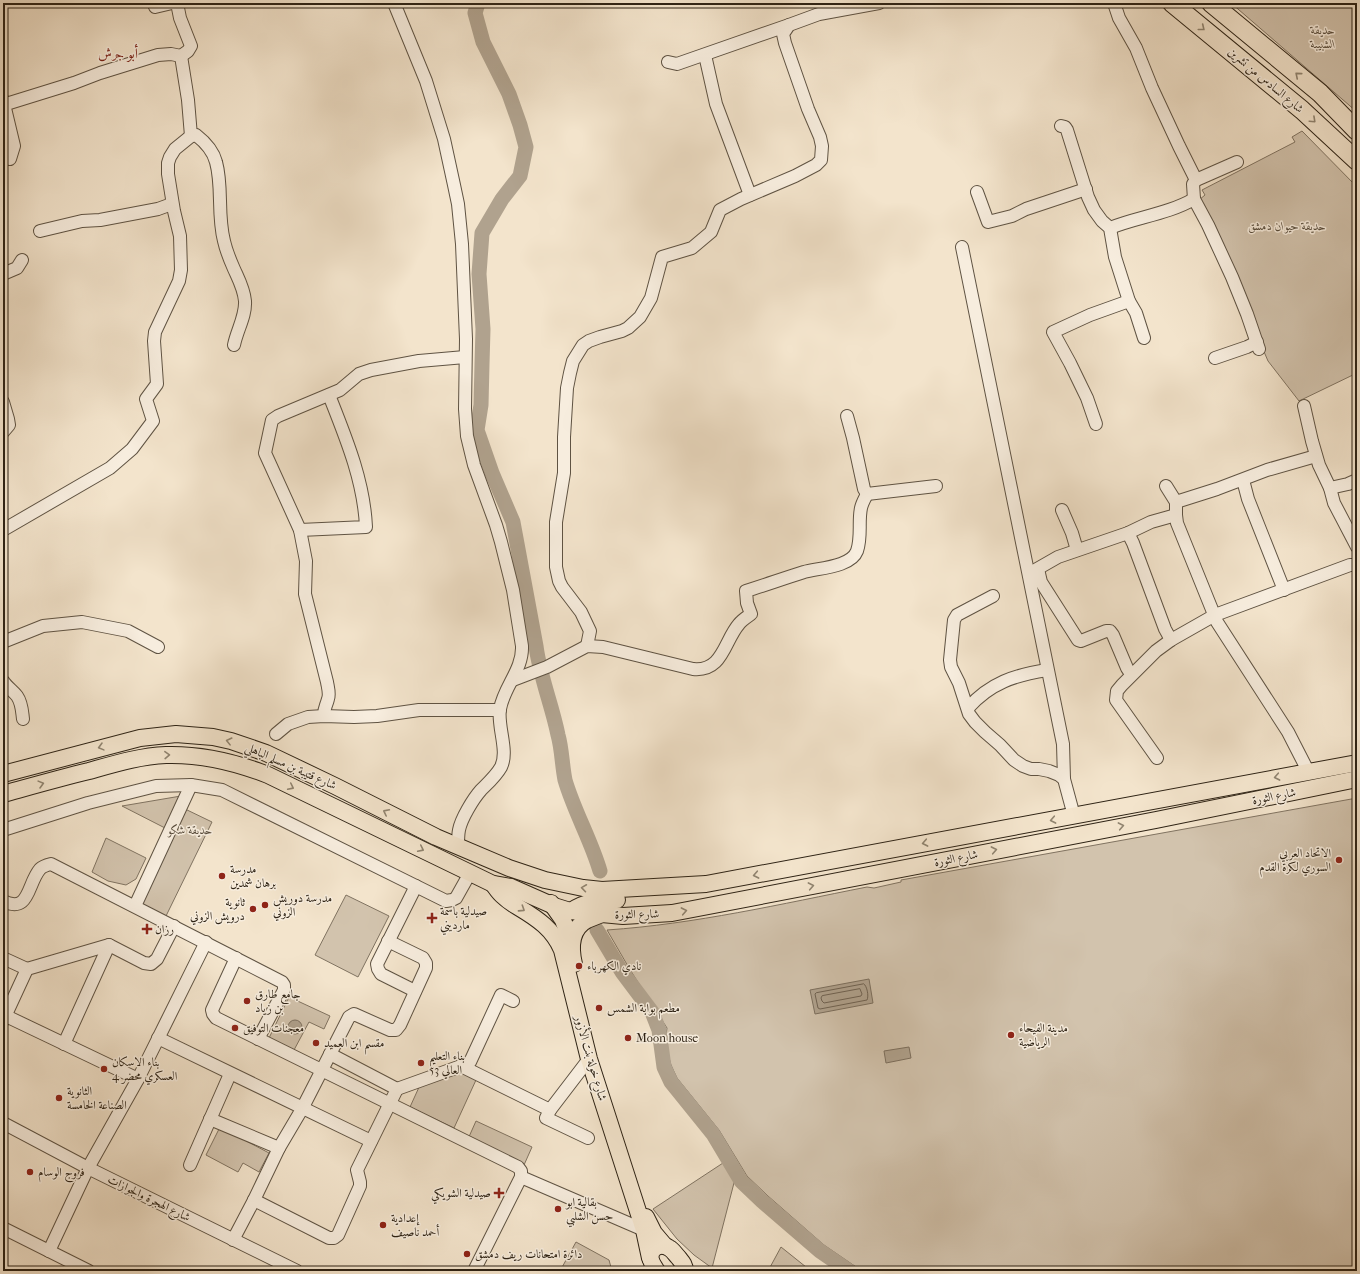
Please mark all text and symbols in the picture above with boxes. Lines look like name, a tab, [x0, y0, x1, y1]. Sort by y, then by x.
one-way arrow	[1198, 23, 1205, 30]
park label: حديقة الشبيبة	[1310, 23, 1335, 51]
district label: أبو جرش	[98, 43, 139, 62]
street label: شارع السادس من تشرين	[1223, 44, 1307, 119]
one-way arrow	[1296, 73, 1303, 80]
one-way arrow	[1308, 115, 1316, 123]
park label: حديقة حيوان دمشق	[1248, 219, 1326, 234]
one-way arrow	[226, 737, 233, 746]
street label: شارع قتيبة بن مسلم الباهلي	[241, 740, 339, 797]
one-way arrow	[98, 742, 105, 751]
one-way arrow	[164, 751, 170, 760]
one-way arrow	[1274, 772, 1280, 781]
one-way arrow	[37, 780, 44, 789]
one-way arrow	[287, 782, 295, 790]
street label: شارع الثورة	[1251, 785, 1298, 811]
one-way arrow	[382, 809, 390, 817]
one-way arrow	[1050, 815, 1056, 823]
one-way arrow	[1118, 822, 1125, 831]
park label: حديقة شكو	[167, 823, 212, 838]
one-way arrow	[922, 839, 929, 847]
one-way arrow	[417, 844, 424, 852]
place label: الاتحاد العربي السوري لكرة القدم	[1259, 846, 1331, 878]
street label: شارع الثورة	[933, 847, 980, 873]
one-way arrow	[991, 847, 997, 855]
marker: الاتحاد العربي السوري لكرة القدم	[1334, 855, 1344, 865]
place label: مدرسة برهان شمدين	[230, 862, 276, 890]
one-way arrow	[753, 870, 759, 879]
marker: مدرسة برهان شمدين	[217, 871, 227, 881]
one-way arrow	[808, 882, 814, 891]
one-way arrow	[581, 884, 587, 893]
place label: مدرسة دوريش الزوني	[273, 891, 332, 922]
place label: ثانوية درويش الزوني	[190, 895, 246, 926]
marker: مدرسة دوريش الزوني	[260, 900, 270, 910]
marker: ثانوية درويش الزوني	[248, 904, 258, 914]
place label: صيدلية باسمة مارديني	[440, 904, 487, 936]
one-way arrow	[518, 905, 525, 912]
street label: شارع الثورة	[615, 907, 660, 925]
one-way arrow	[681, 907, 687, 916]
marker: صيدلية باسمة مارديني	[427, 913, 437, 923]
place label: رزان	[155, 922, 174, 936]
marker: رزان	[142, 924, 152, 934]
place label: نادي الكهرباء	[587, 959, 641, 976]
marker: نادي الكهرباء	[574, 961, 584, 971]
place label: جامع طارق بن زياد	[255, 987, 301, 1016]
marker: جامع طارق بن زياد	[242, 996, 252, 1006]
place label: مطعم بوابة الشمس	[607, 1001, 680, 1019]
marker: مطعم بوابة الشمس	[594, 1003, 604, 1013]
street label: شارع خولة بنت الأزور	[568, 1012, 612, 1104]
place label: معجنات التوفيق	[243, 1021, 304, 1036]
place label: مدينة الفيحاء الرياضية	[1019, 1021, 1068, 1050]
marker: معجنات التوفيق	[230, 1023, 240, 1033]
marker: مدينة الفيحاء الرياضية	[1006, 1030, 1016, 1040]
place label: Moon house	[636, 1031, 698, 1045]
marker: Moon house	[623, 1033, 633, 1043]
place label: مقسم ابن العميد	[324, 1036, 385, 1055]
marker: مقسم ابن العميد	[311, 1038, 321, 1048]
place label: بناء التعليم العالي 53	[429, 1049, 465, 1080]
place label: بناء الاسكان العسكري محضر 4	[112, 1055, 178, 1086]
marker: بناء التعليم العالي 53	[416, 1058, 426, 1068]
marker: بناء الاسكان العسكري محضر 4	[99, 1064, 109, 1074]
place label: الثانوية الصناعة الخامسة	[67, 1084, 127, 1112]
marker: الثانوية الصناعة الخامسة	[54, 1093, 64, 1103]
place label: فروج الوسام	[38, 1165, 85, 1183]
marker: فروج الوسام	[25, 1167, 35, 1177]
street label: شارع الهجرة والجوازات	[104, 1172, 193, 1228]
place label: صيدلية الشويكي	[431, 1186, 491, 1205]
marker: صيدلية الشويكي	[494, 1188, 504, 1198]
place label: بقالية ابو حسن الشلبي	[565, 1195, 613, 1228]
marker: بقالية ابو حسن الشلبي	[553, 1204, 563, 1214]
place label: إعدادية أحمد ناصيف	[391, 1211, 439, 1239]
marker: إعدادية أحمد ناصيف	[378, 1220, 388, 1230]
place label: دائرة امتحانات ريف دمشق	[475, 1247, 582, 1262]
marker: دائرة امتحانات ريف دمشق	[462, 1249, 472, 1259]

